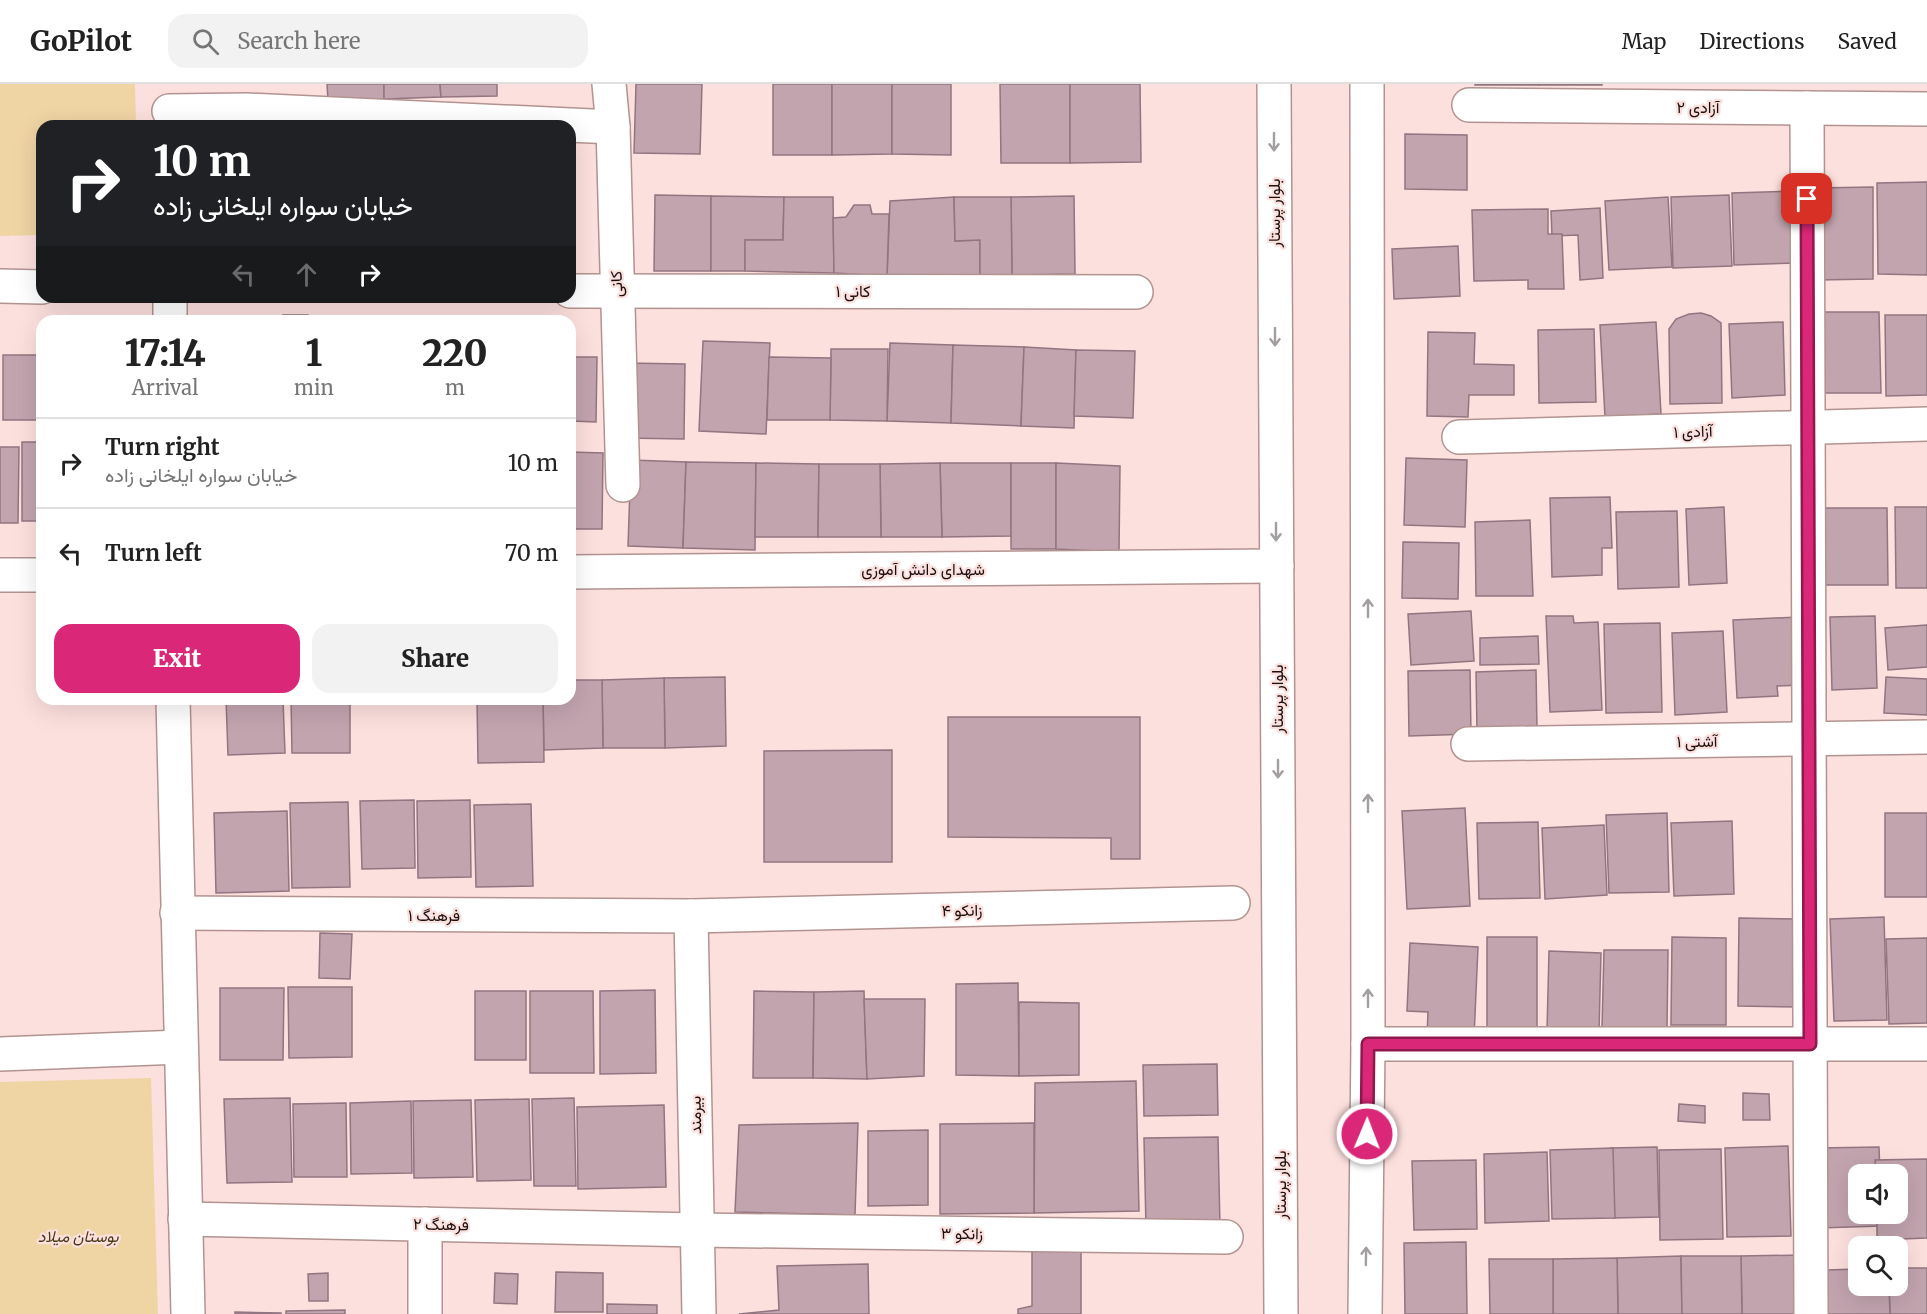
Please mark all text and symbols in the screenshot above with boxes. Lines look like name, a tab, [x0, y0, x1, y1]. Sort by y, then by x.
search box	[168, 14, 588, 68]
text: GoPilot	[30, 23, 132, 59]
icon: search	[189, 25, 222, 58]
text: Search here	[237, 27, 361, 55]
text: Map	[1622, 28, 1666, 55]
text: Directions	[1699, 28, 1804, 55]
text: Saved	[1837, 28, 1897, 55]
street label: آزادی ۲	[1677, 97, 1721, 118]
one-way arrow	[1268, 132, 1280, 152]
text: 10 m	[153, 135, 251, 187]
icon: right	[54, 144, 132, 222]
pin	[1781, 173, 1832, 224]
street label: بلوار پرستار	[1264, 179, 1286, 248]
icon: arrive	[1790, 182, 1823, 215]
text: خیابان سواره ایلخانی زاده	[153, 188, 413, 222]
icon: left	[227, 258, 260, 291]
icon: ahead	[290, 258, 323, 291]
icon: right	[353, 258, 386, 291]
street label: کانی	[606, 271, 627, 297]
street label: کانی ۱	[836, 281, 870, 302]
one-way arrow	[1269, 327, 1281, 347]
text: 17:14	[124, 331, 206, 376]
text: 1	[305, 331, 322, 376]
text: 220	[422, 331, 488, 376]
text: Arrival	[132, 375, 198, 400]
text: min	[294, 375, 334, 400]
text: m	[445, 375, 465, 400]
street label: آزادی ۱	[1673, 420, 1714, 443]
text: Turn right	[105, 433, 219, 461]
icon: right	[54, 447, 87, 480]
text: 10 m	[508, 449, 558, 477]
text: خیابان سواره ایلخانی زاده	[105, 462, 297, 487]
one-way arrow	[1270, 522, 1282, 542]
icon: left	[54, 537, 87, 570]
text: Turn left	[105, 539, 202, 567]
text: 70 m	[505, 539, 558, 567]
street label: شهدای دانش آموزی	[861, 559, 985, 580]
one-way arrow	[1362, 598, 1374, 618]
button: Exit	[54, 624, 300, 693]
button: Share	[312, 624, 558, 693]
street label: بلوار پرستار	[1267, 665, 1289, 734]
street label: آشتی ۱	[1676, 731, 1719, 752]
one-way arrow	[1272, 759, 1284, 779]
one-way arrow	[1362, 793, 1374, 813]
street label: زانکو ۴	[941, 900, 983, 921]
street label: فرهنگ ۱	[408, 905, 460, 926]
one-way arrow	[1362, 988, 1374, 1008]
street label: بیرمند	[685, 1096, 706, 1134]
position arrow	[1335, 1102, 1399, 1166]
street label: بلوار پرستار	[1270, 1151, 1292, 1220]
map controls	[1848, 1164, 1908, 1296]
button: sound	[1848, 1164, 1908, 1224]
street label: فرهنگ ۲	[413, 1214, 469, 1235]
street label: زانکو ۳	[941, 1223, 983, 1244]
park label: بوستان میلاد	[38, 1226, 120, 1247]
button: search	[1848, 1236, 1908, 1296]
one-way arrow	[1360, 1246, 1372, 1266]

